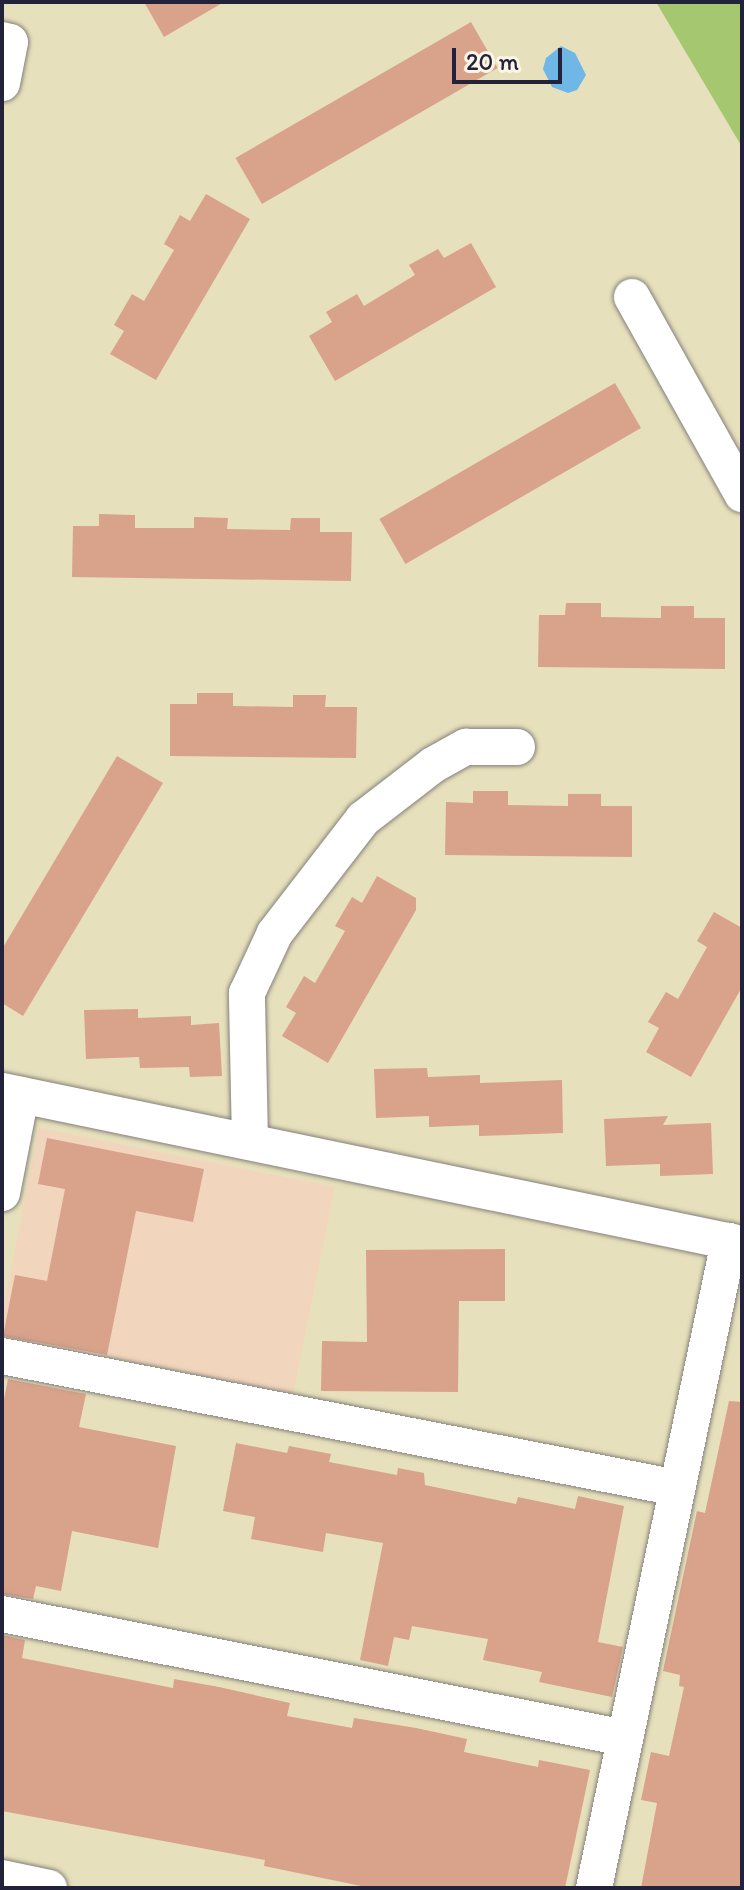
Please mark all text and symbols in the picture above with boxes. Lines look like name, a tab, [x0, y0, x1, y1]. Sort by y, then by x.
scale bar	[456, 32, 566, 82]
text: 20 m	[466, 47, 519, 76]

